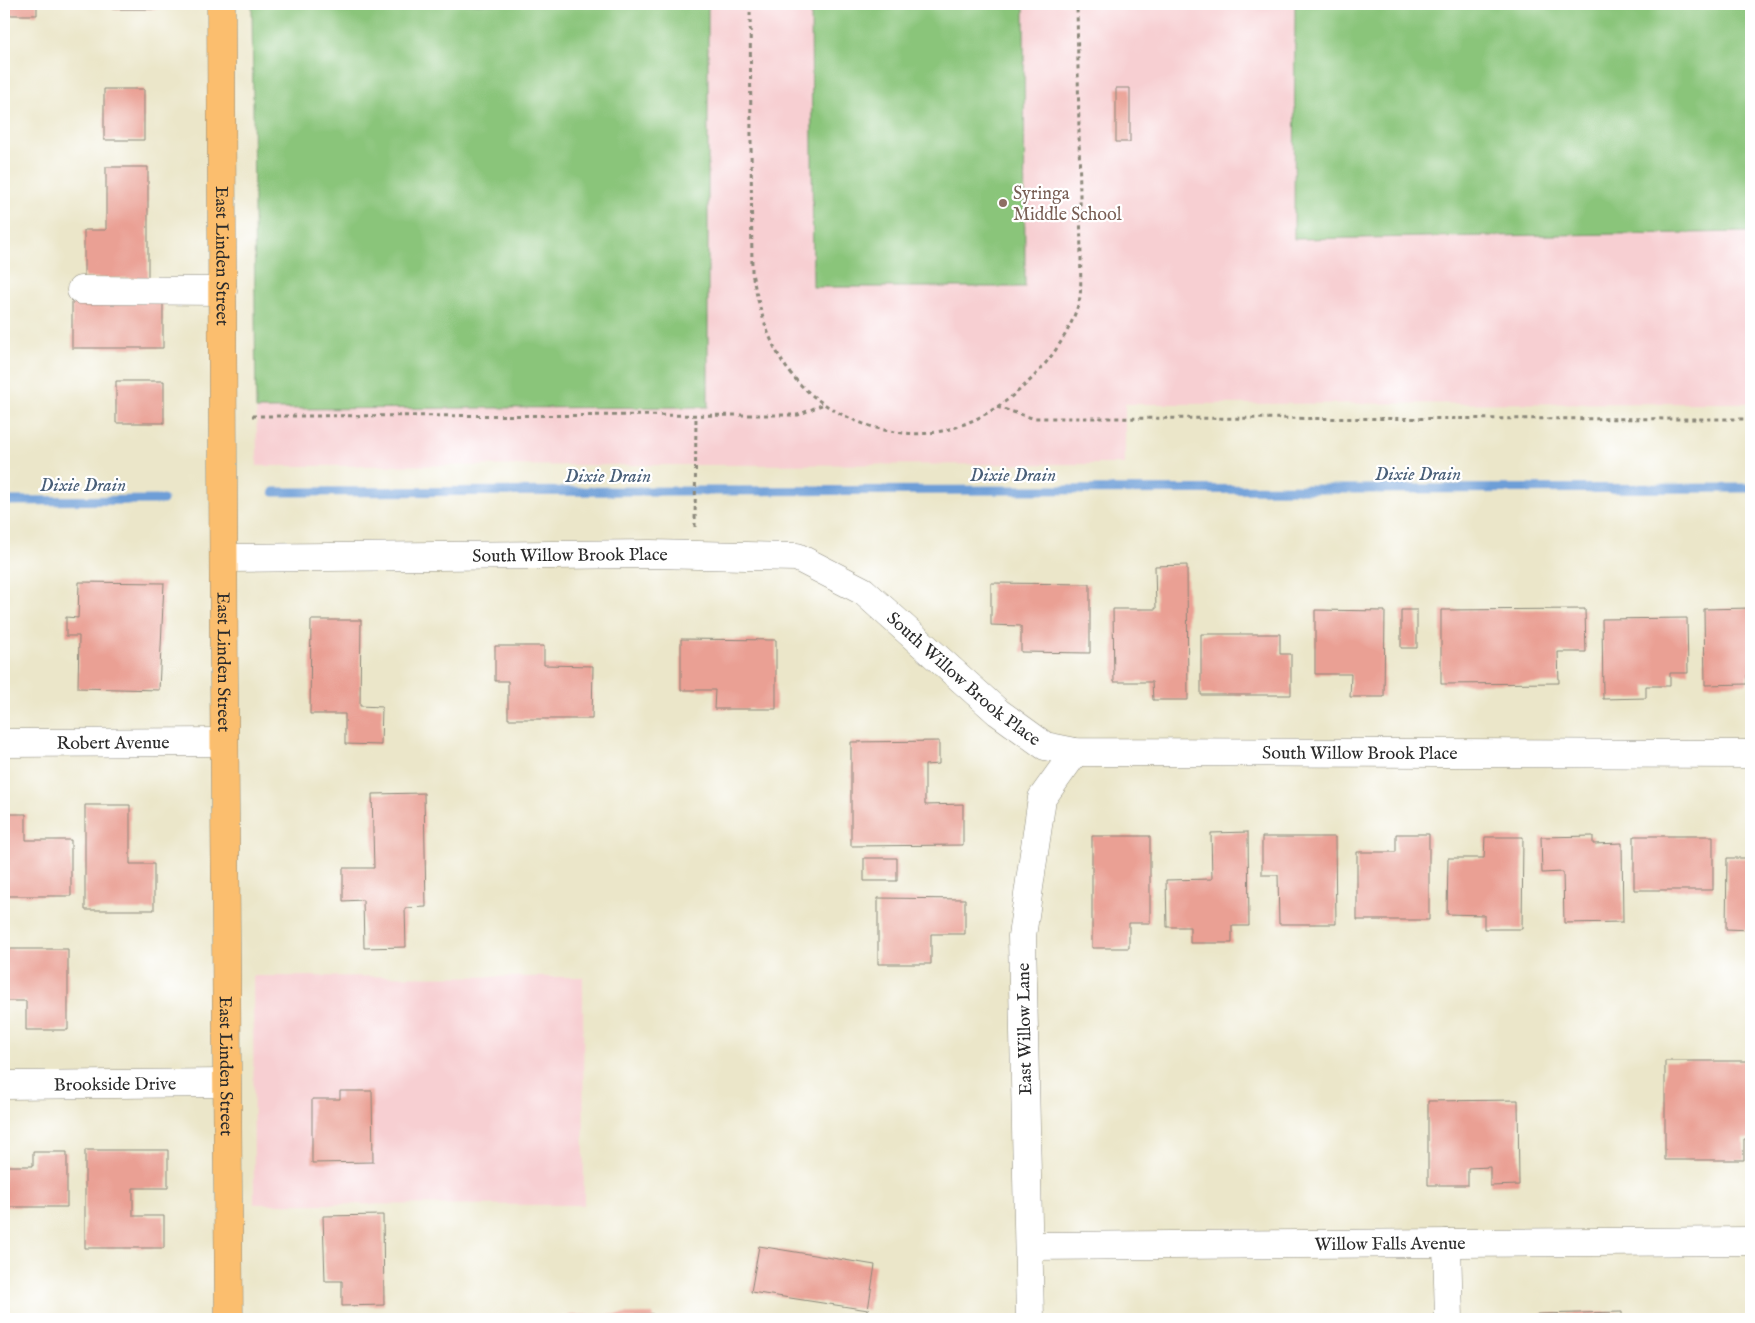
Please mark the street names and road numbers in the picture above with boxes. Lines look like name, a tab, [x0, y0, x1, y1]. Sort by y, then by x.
street label: East Linden Street	[209, 186, 233, 326]
street label: South Willow Brook Place	[472, 544, 668, 569]
street label: East Linden Street	[211, 592, 234, 732]
street label: South Willow Brook Place	[881, 608, 1045, 752]
street label: Robert Avenue	[56, 732, 170, 756]
street label: South Willow Brook Place	[1262, 743, 1458, 766]
street label: East Willow Lane	[1013, 963, 1038, 1095]
street label: East Linden Street	[213, 996, 237, 1136]
street label: Brookside Drive	[54, 1073, 176, 1098]
street label: Willow Falls Avenue	[1314, 1233, 1466, 1257]

